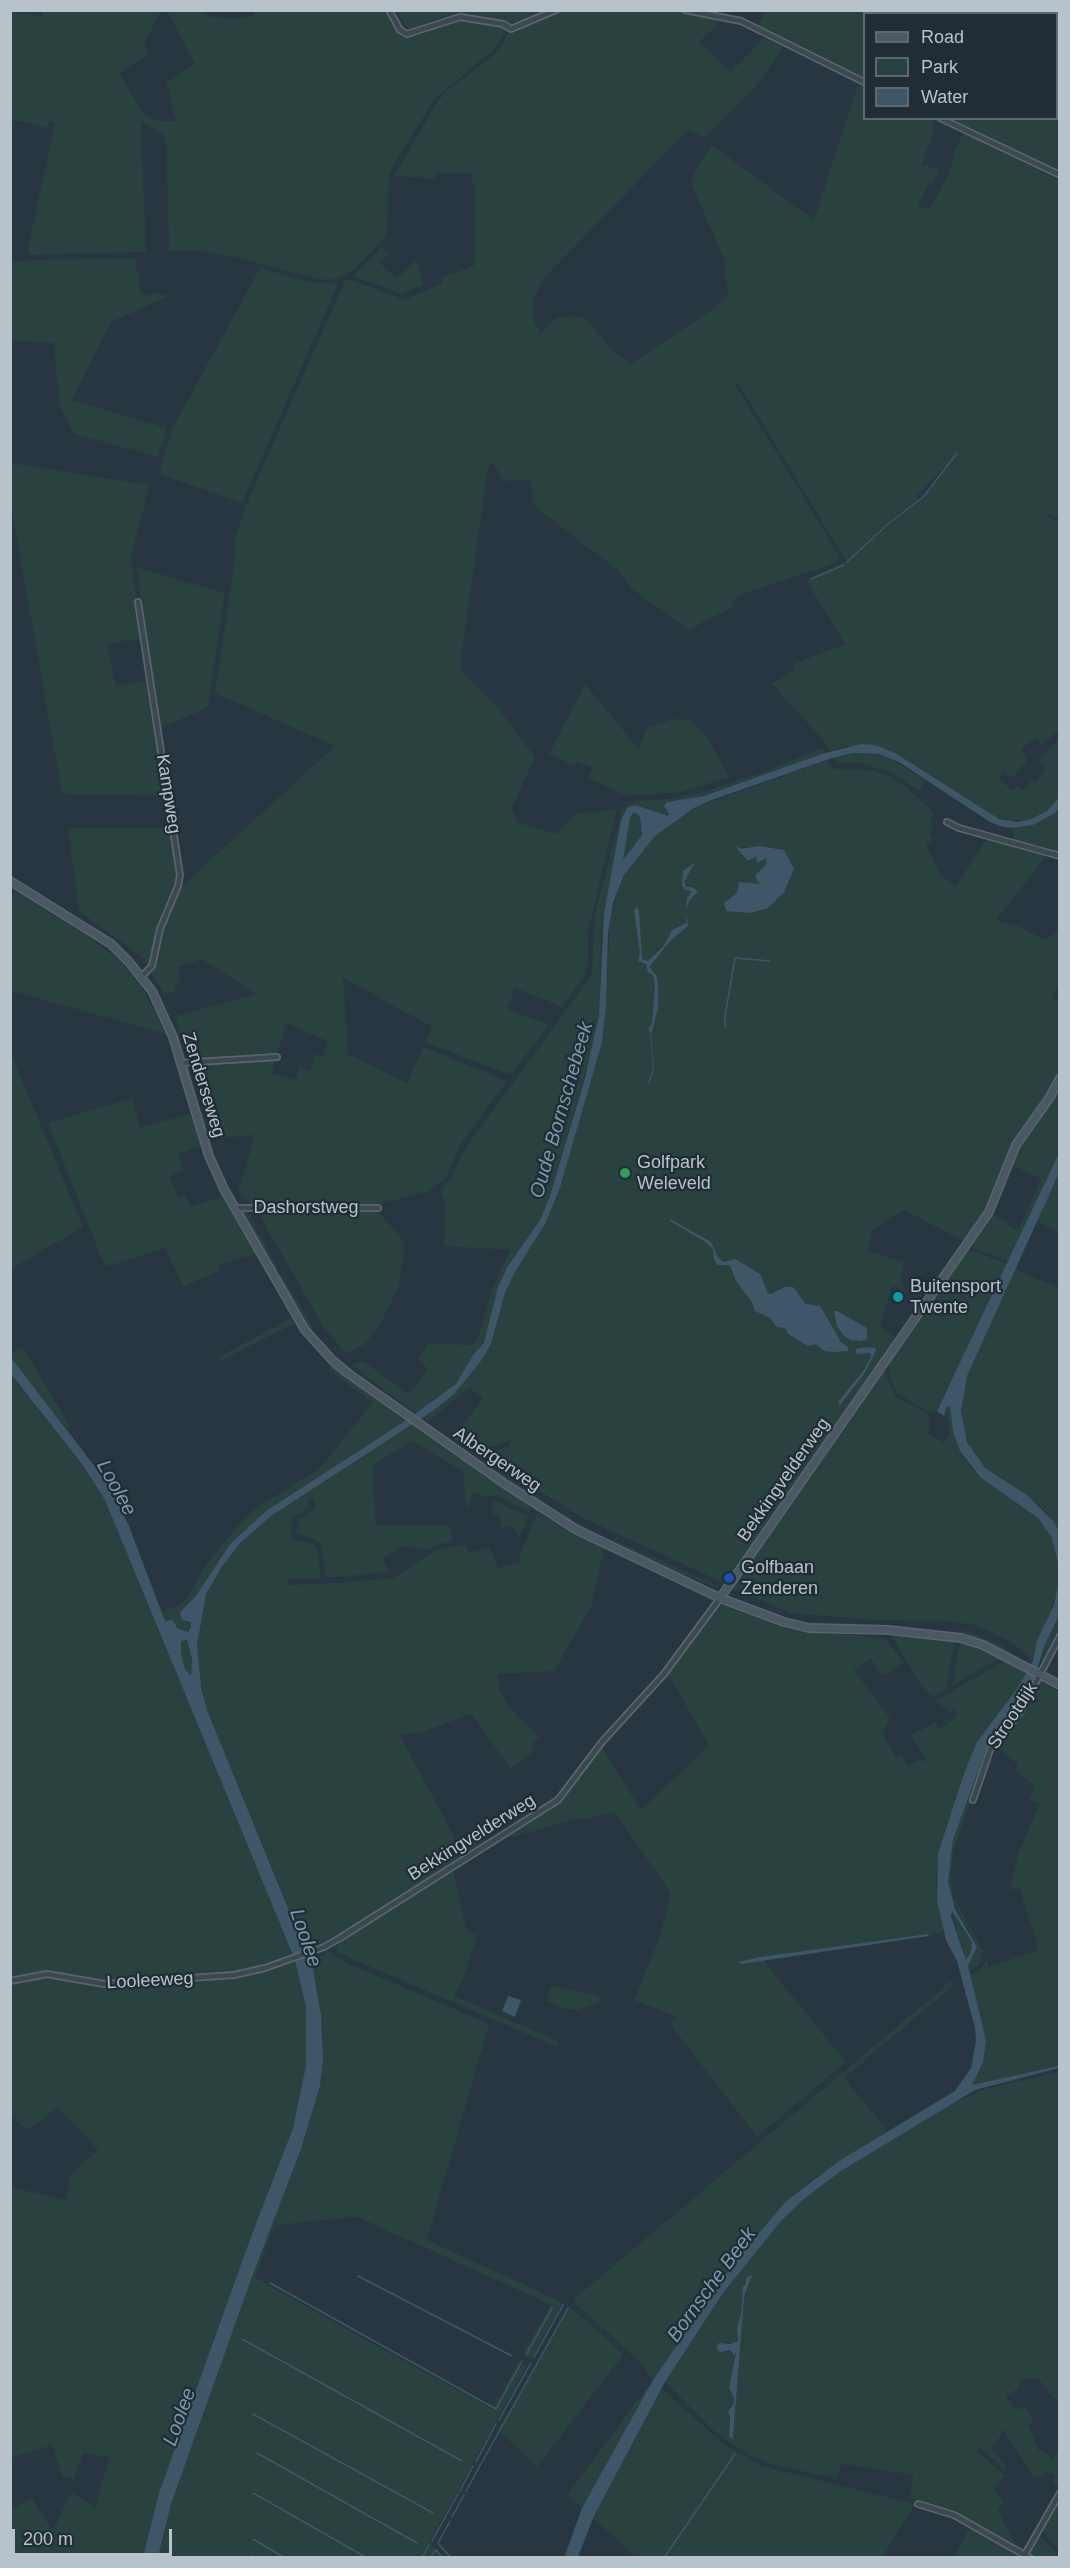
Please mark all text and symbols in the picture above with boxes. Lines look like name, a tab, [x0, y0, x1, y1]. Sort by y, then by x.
legend	[863, 12, 1058, 120]
text: Road	[921, 27, 964, 47]
text: Park	[921, 57, 958, 77]
text: Water	[921, 87, 968, 107]
street label: Kampweg	[151, 753, 185, 835]
water label: Oude Bornschebeek	[525, 1019, 599, 1201]
street label: Zenderseweg	[177, 1030, 229, 1140]
place label: Golfpark Weleveld	[637, 1152, 711, 1194]
marker: Golfpark Weleveld	[618, 1166, 632, 1180]
street label: Dashorstweg	[253, 1197, 359, 1219]
place label: Buitensport Twente	[910, 1276, 1001, 1318]
marker: Buitensport Twente	[891, 1290, 905, 1304]
street label: Bekkingvelderweg	[733, 1414, 835, 1546]
street label: Albergerweg	[449, 1423, 545, 1497]
water label: Loolee	[91, 1456, 141, 1520]
place label: Golfbaan Zenderen	[741, 1557, 818, 1600]
marker: Golfbaan Zenderen	[722, 1571, 736, 1585]
street label: Strootdijk	[984, 1679, 1042, 1753]
street label: Bekkingvelderweg	[404, 1790, 540, 1886]
water label: Loolee	[284, 1906, 326, 1970]
street label: Looleeweg	[106, 1968, 194, 1994]
water label: Bornsche Beek	[662, 2223, 762, 2347]
water label: Loolee	[158, 2385, 202, 2449]
scale bar	[15, 2517, 176, 2555]
text: 200 m	[23, 2529, 73, 2549]

